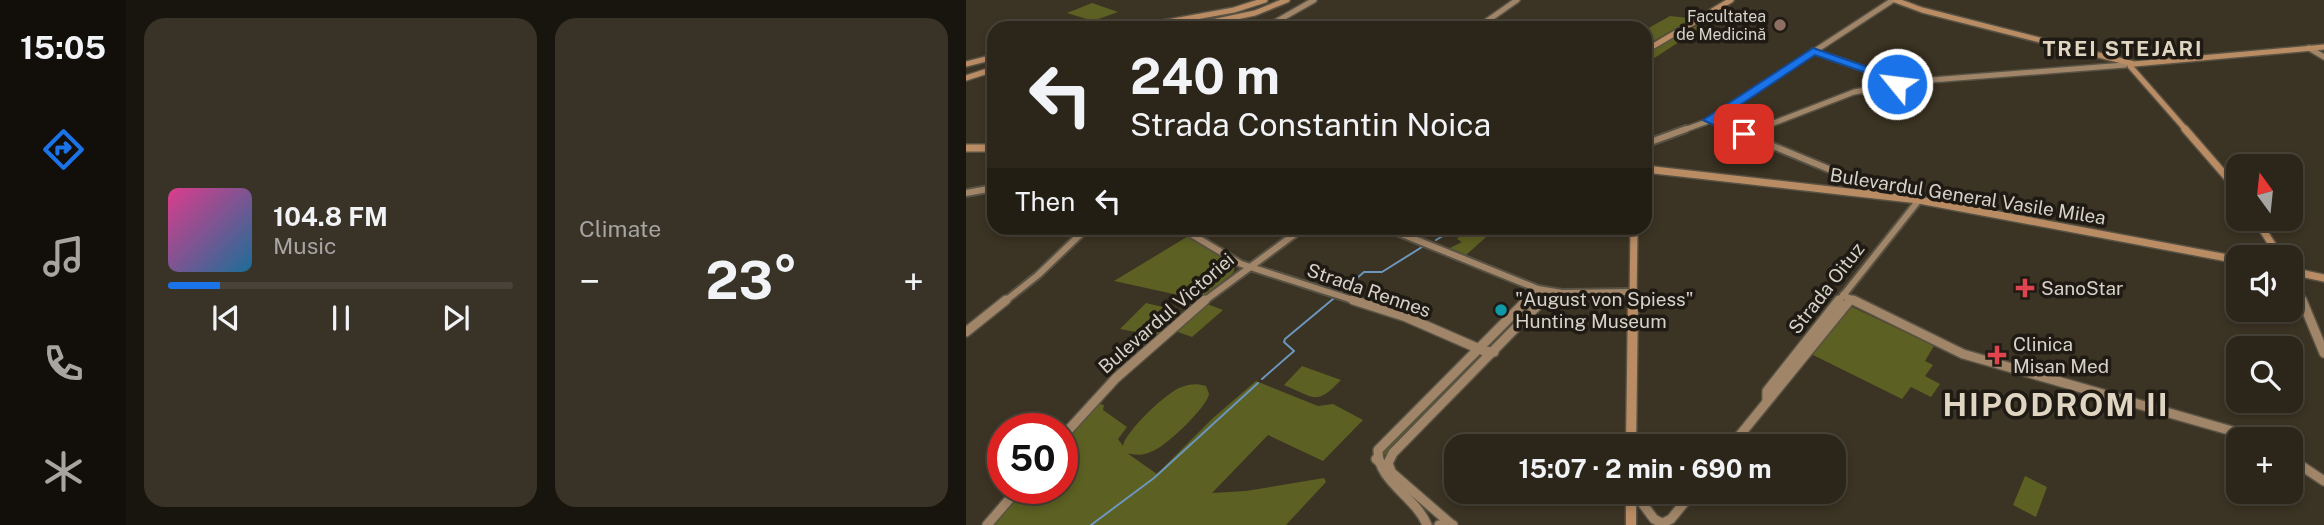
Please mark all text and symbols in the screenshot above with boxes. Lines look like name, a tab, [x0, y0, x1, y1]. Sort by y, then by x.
place label: Facultatea de Medicină	[1676, 7, 1766, 44]
marker: Facultatea de Medicină	[1772, 17, 1788, 33]
text: 15:05	[20, 29, 106, 66]
district label: TREI STEJARI	[2042, 36, 2204, 61]
text: 240 m	[1130, 47, 1280, 105]
position arrow	[1860, 47, 1934, 121]
icon: left	[1015, 49, 1106, 140]
pin	[1714, 104, 1774, 164]
text: Strada Constantin Noica	[1130, 106, 1491, 143]
icon: arrive	[1725, 115, 1763, 153]
icon: directions	[39, 125, 88, 174]
north arrow	[2226, 154, 2303, 231]
map controls	[2226, 154, 2303, 504]
street label: Bulevardul General Vasile Milea	[1828, 163, 2108, 229]
icon: left	[1089, 182, 1127, 220]
text: Then	[1015, 186, 1075, 217]
text: 104.8 FM	[273, 201, 388, 232]
text: Climate	[579, 215, 661, 242]
icon: music	[39, 232, 88, 281]
text: Music	[273, 232, 337, 259]
street label: Strada Oituz	[1784, 238, 1868, 338]
button: sound	[2226, 245, 2303, 322]
street label: Bulevardul Victoriei	[1094, 248, 1238, 378]
text: 23°	[705, 250, 798, 311]
text: −	[579, 259, 600, 304]
text: +	[903, 259, 924, 304]
street label: Strada Rennes	[1304, 259, 1434, 321]
place label: SanoStar	[2041, 277, 2124, 299]
marker: SanoStar	[2015, 278, 2035, 298]
place label: "August von Spiess" Hunting Museum	[1515, 288, 1694, 332]
icon: previous	[207, 299, 245, 337]
icon: pause	[322, 299, 360, 337]
icon: next	[437, 299, 475, 337]
marker: "August von Spiess" Hunting Museum	[1493, 302, 1509, 318]
place label: Clinica Misan Med	[2013, 333, 2109, 377]
button: search	[2226, 336, 2303, 413]
icon: phone	[39, 339, 88, 388]
marker: Clinica Misan Med	[1987, 345, 2007, 365]
district label: HIPODROM II	[1942, 386, 2170, 423]
speed limit sign: 50	[987, 413, 1078, 504]
button: +	[2226, 427, 2303, 504]
icon: climate	[39, 447, 88, 496]
text: 15:07 · 2 min · 690 m	[1518, 453, 1772, 484]

